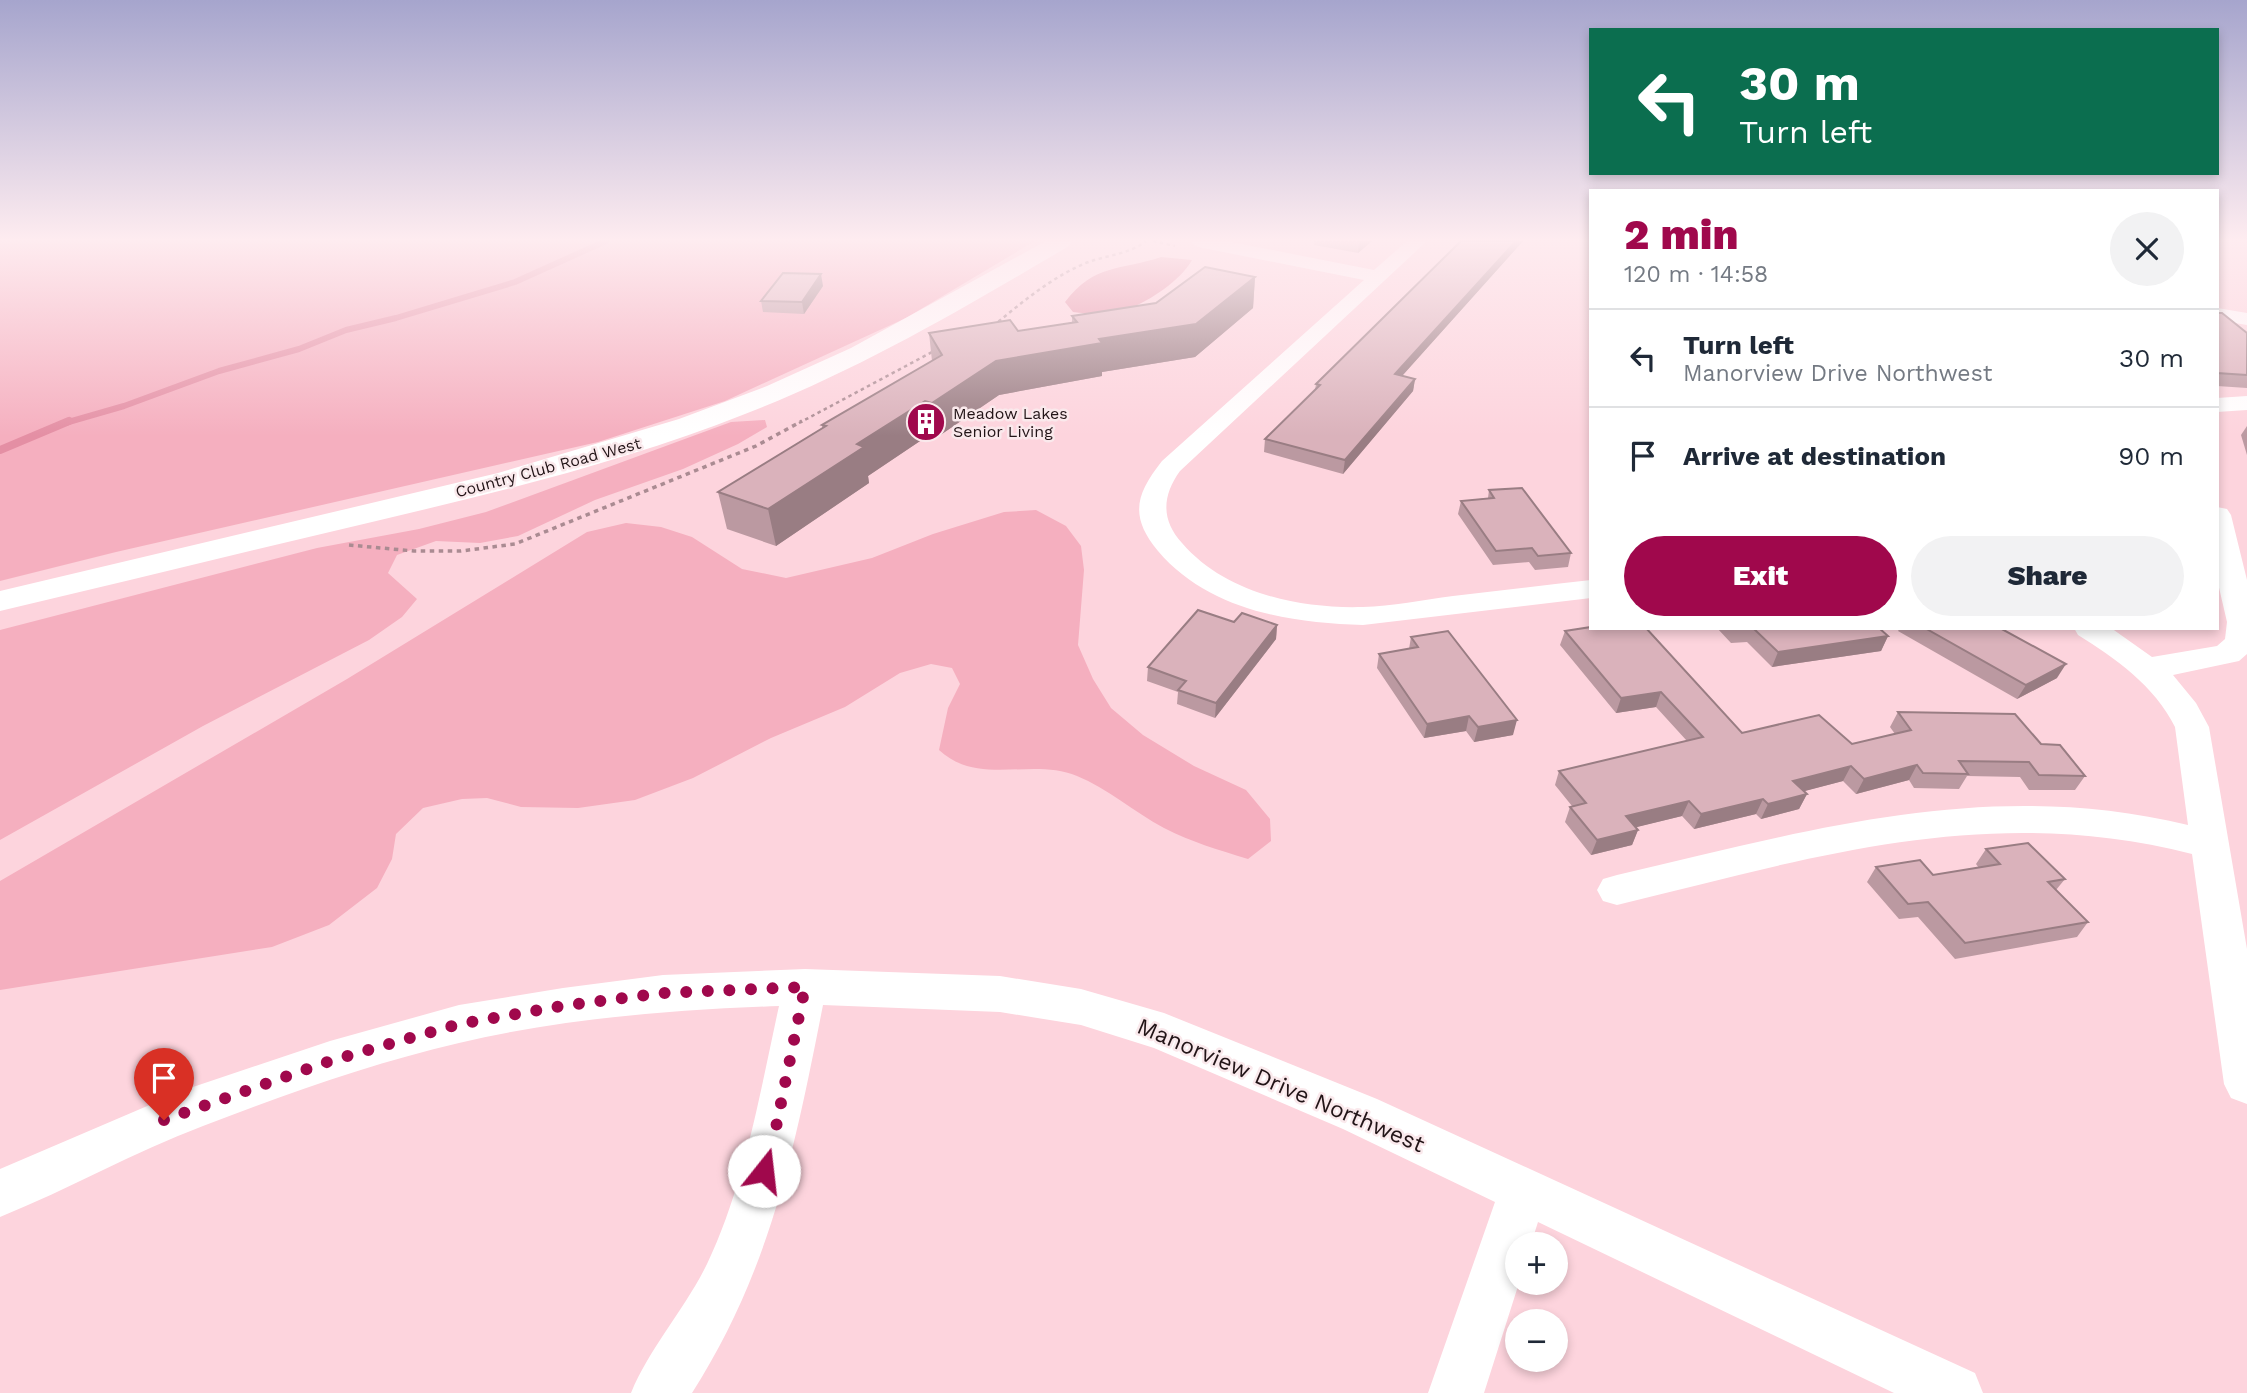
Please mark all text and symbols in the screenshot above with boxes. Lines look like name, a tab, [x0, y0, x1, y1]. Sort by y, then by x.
text: 30 m	[1739, 54, 1860, 112]
icon: left	[1624, 56, 1715, 147]
text: Turn left	[1739, 113, 1872, 151]
text: 2 min	[1624, 210, 1738, 259]
button: close	[2110, 212, 2184, 286]
text: 120 m · 14:58	[1624, 261, 1768, 288]
text: Turn left	[1683, 330, 1794, 360]
icon: left	[1624, 339, 1662, 377]
text: 30 m	[2119, 343, 2184, 373]
text: Manorview Drive Northwest	[1683, 360, 1992, 387]
building icon: Meadow Lakes Senior Living	[905, 401, 947, 443]
place label: Meadow Lakes Senior Living	[953, 404, 1068, 441]
street label: Country Club Road West	[453, 433, 643, 501]
icon: arrive	[1624, 437, 1662, 475]
text: Arrive at destination	[1683, 441, 1946, 471]
text: 90 m	[2118, 441, 2184, 471]
button: Exit	[1624, 536, 1897, 616]
button: Share	[1911, 536, 2184, 616]
street label: Manorview Drive Northwest	[1133, 1013, 1429, 1158]
pin	[134, 1048, 194, 1120]
icon: arrive	[145, 1059, 183, 1097]
position arrow	[727, 1134, 801, 1208]
map controls	[1505, 1232, 1568, 1372]
button: +	[1505, 1232, 1568, 1295]
button: −	[1505, 1309, 1568, 1372]

